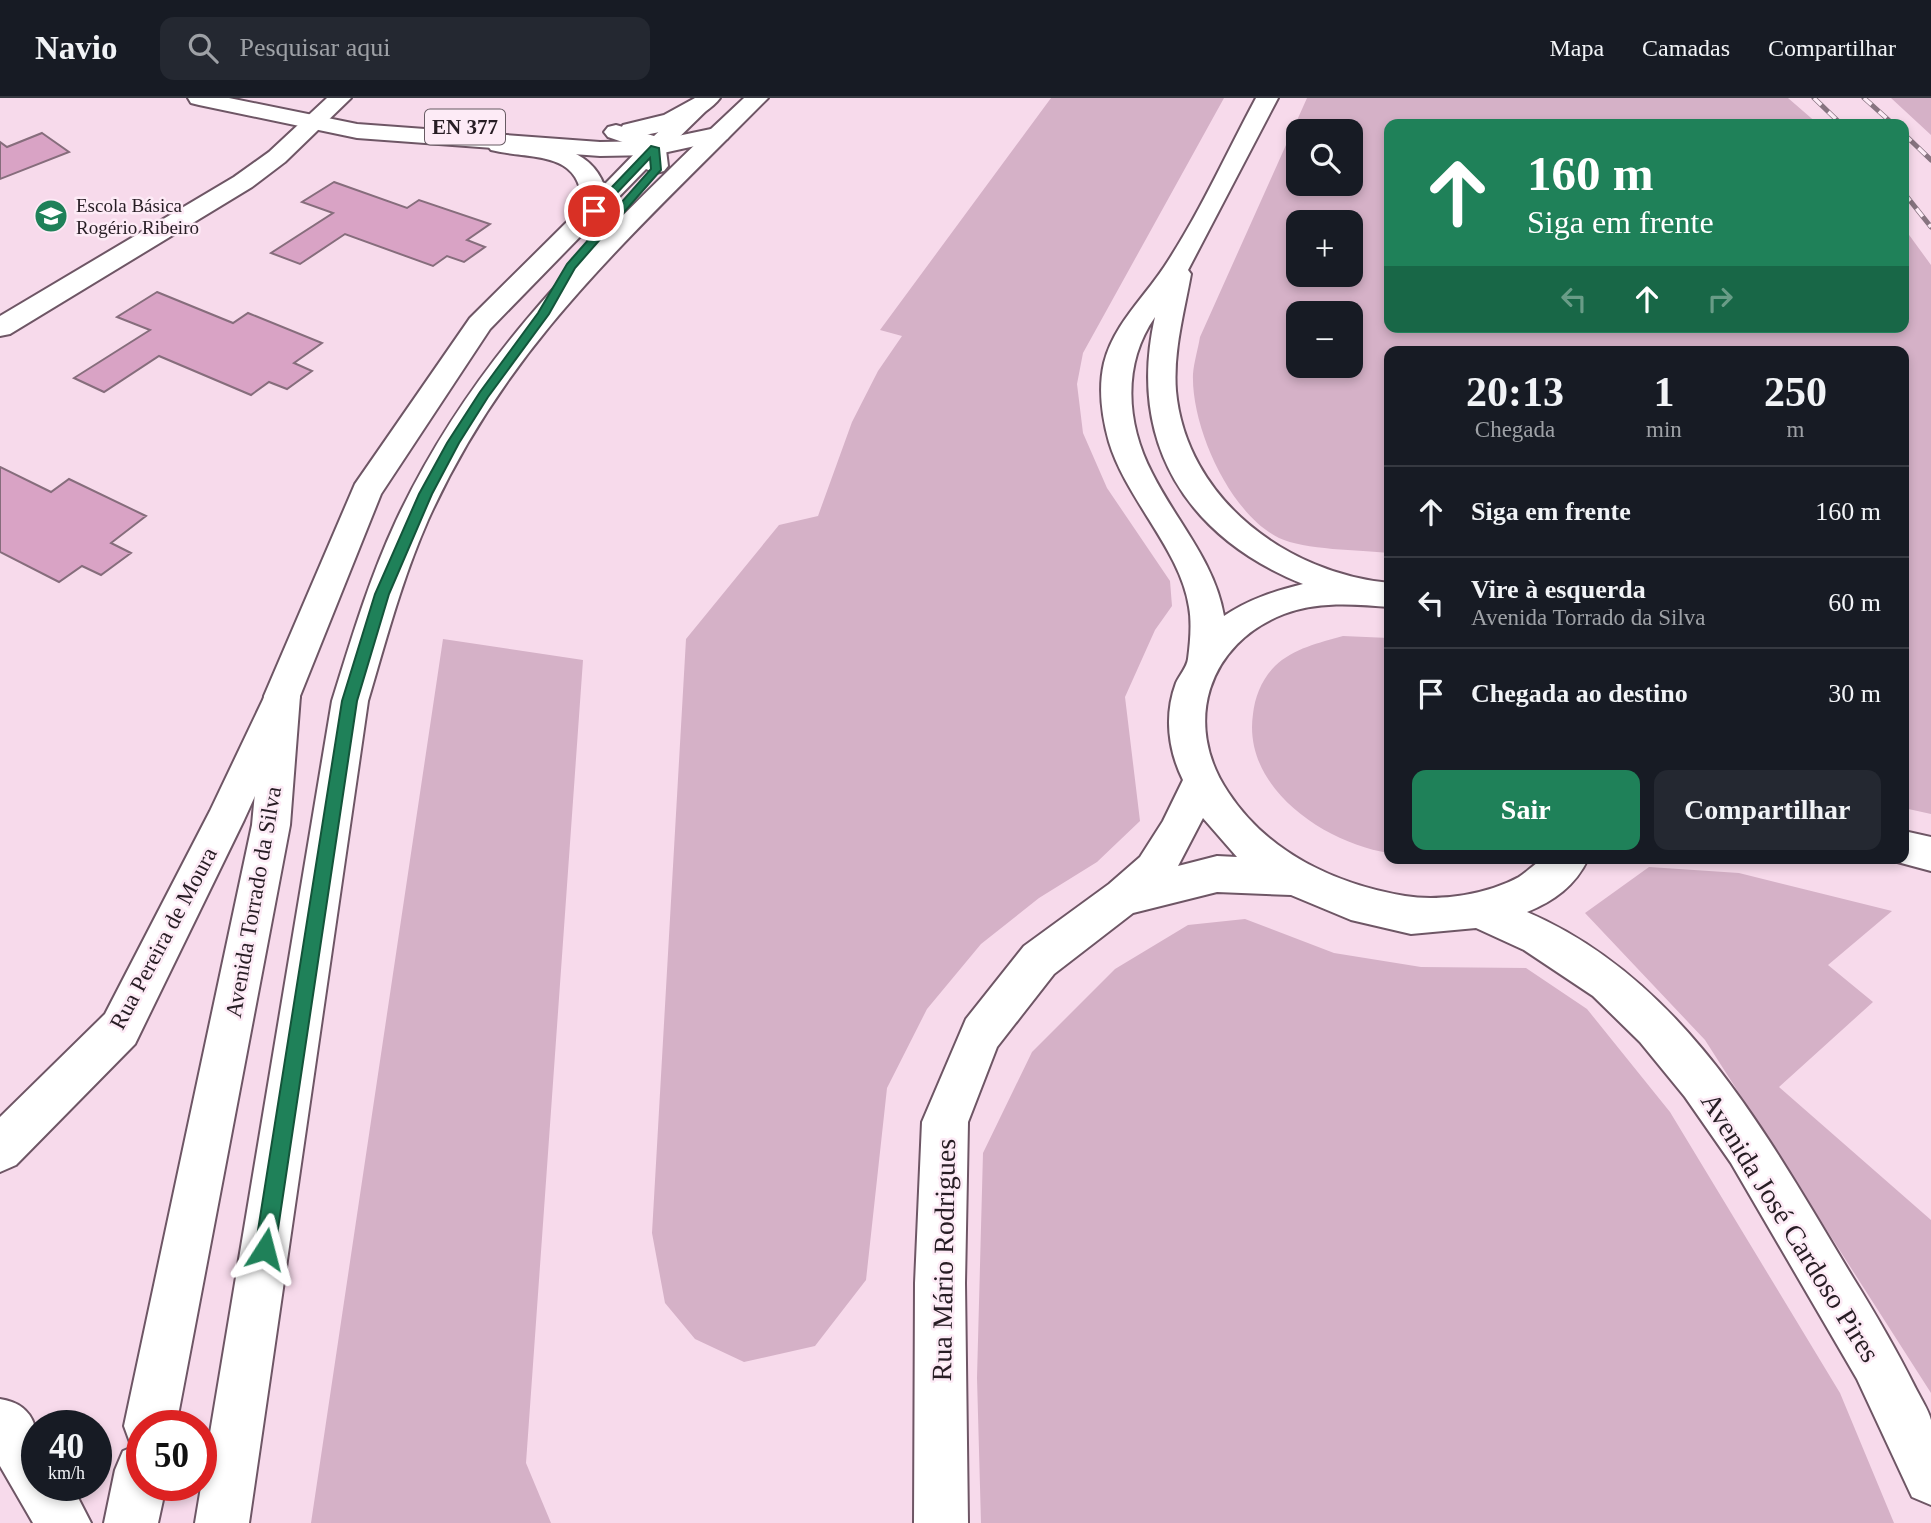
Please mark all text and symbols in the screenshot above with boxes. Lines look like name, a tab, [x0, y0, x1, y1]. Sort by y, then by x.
search box	[160, 17, 650, 80]
icon: search	[184, 29, 222, 67]
text: Navio	[35, 30, 118, 66]
text: Pesquisar aqui	[240, 33, 390, 62]
text: Mapa	[1549, 35, 1604, 61]
text: Camadas	[1642, 35, 1730, 61]
text: Compartilhar	[1768, 35, 1896, 61]
road number: EN 377	[425, 110, 505, 144]
map controls	[1286, 119, 1363, 378]
button: search	[1286, 119, 1363, 196]
text: 160 m	[1527, 146, 1654, 201]
icon: ahead	[1412, 147, 1503, 238]
pin	[564, 181, 624, 241]
icon: arrive	[575, 192, 613, 230]
place label: Escola Básica Rogério Ribeiro	[76, 195, 199, 238]
school or university icon: Escola Básica Rogério Ribeiro	[32, 197, 70, 235]
text: Siga em frente	[1527, 204, 1714, 240]
button: +	[1286, 210, 1363, 287]
icon: left	[1555, 280, 1593, 318]
icon: ahead	[1628, 280, 1666, 318]
icon: right	[1701, 280, 1739, 318]
button: −	[1286, 301, 1363, 378]
text: 20:13	[1466, 369, 1564, 415]
text: 1	[1653, 369, 1674, 415]
text: 250	[1764, 369, 1827, 415]
text: Chegada	[1475, 417, 1555, 442]
text: min	[1646, 417, 1682, 442]
text: m	[1786, 417, 1804, 442]
icon: ahead	[1412, 493, 1450, 531]
text: Siga em frente	[1471, 497, 1631, 526]
text: 160 m	[1815, 497, 1881, 526]
text: Vire à esquerda	[1471, 575, 1646, 604]
icon: left	[1412, 584, 1450, 622]
text: 60 m	[1828, 588, 1881, 617]
text: Avenida Torrado da Silva	[1471, 605, 1706, 630]
icon: arrive	[1412, 675, 1450, 713]
text: Chegada ao destino	[1471, 679, 1688, 708]
text: 30 m	[1828, 679, 1881, 708]
button: Sair	[1412, 770, 1640, 850]
button: Compartilhar	[1654, 770, 1881, 850]
street label: Avenida Torrado da Silva	[221, 784, 286, 1020]
street label: Rua Pereira de Moura	[105, 843, 222, 1033]
street label: Avenida José Cardoso Pires	[1695, 1087, 1886, 1367]
street label: Rua Mário Rodrigues	[926, 1138, 961, 1382]
position arrow	[228, 1212, 302, 1286]
speed limit sign: 50	[126, 1410, 217, 1501]
text: 40	[49, 1427, 84, 1466]
text: km/h	[48, 1463, 85, 1483]

